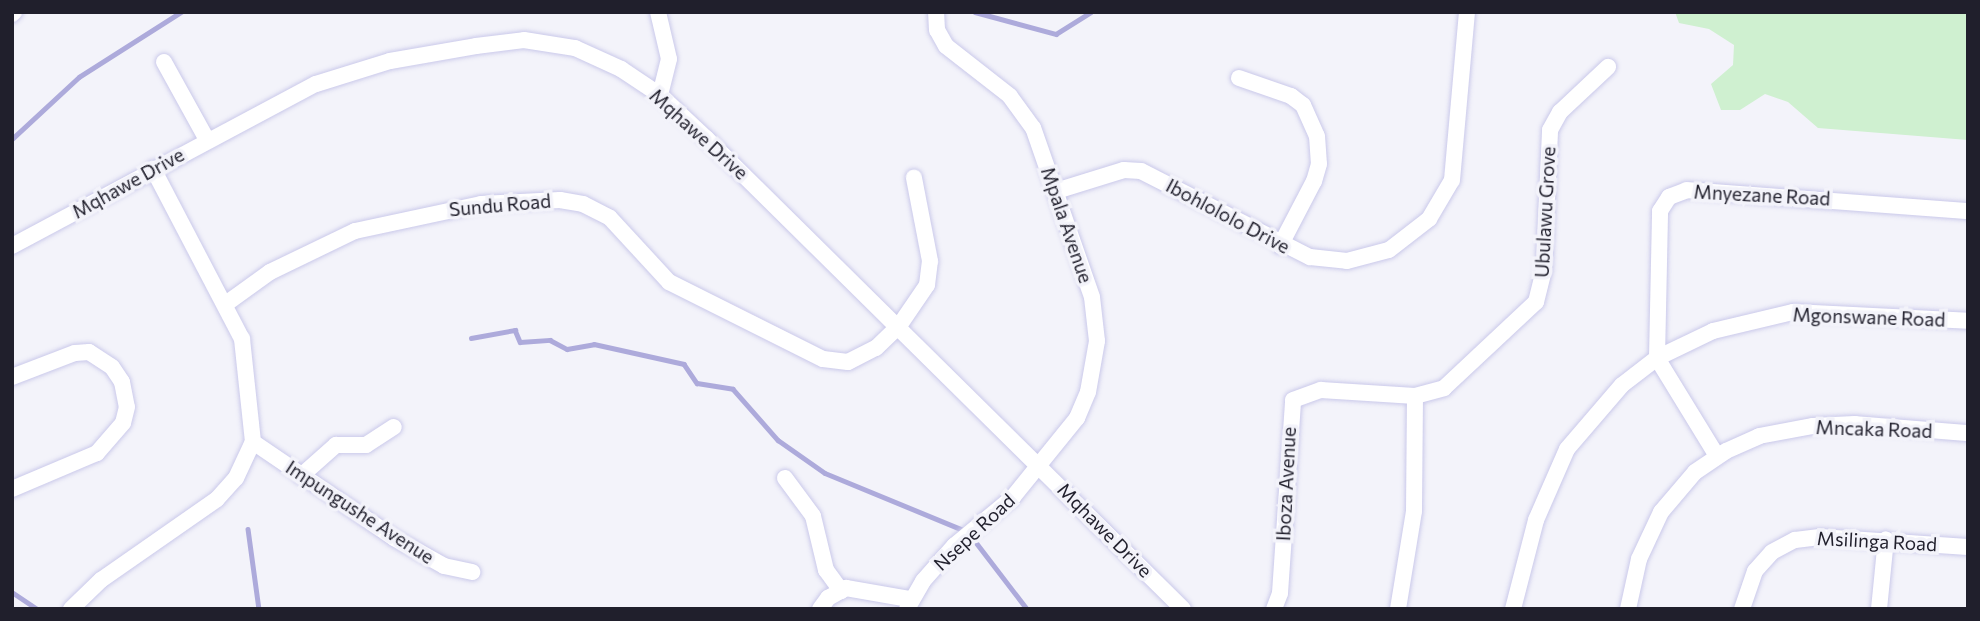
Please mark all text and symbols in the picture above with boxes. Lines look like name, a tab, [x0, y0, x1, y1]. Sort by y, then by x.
street label: Mqhawe Drive	[645, 84, 753, 184]
street label: Mqhawe Drive	[68, 143, 188, 223]
street label: Ubulawu Grove	[1530, 146, 1560, 278]
street label: Mpala Avenue	[1037, 164, 1097, 286]
street label: Ibohlololo Drive	[1162, 174, 1294, 258]
street label: Mnyezane Road	[1693, 180, 1831, 210]
street label: Sundu Road	[448, 189, 552, 221]
street label: Mgonswane Road	[1792, 303, 1946, 331]
street label: Mncaka Road	[1815, 416, 1933, 442]
street label: Iboza Avenue	[1272, 426, 1300, 542]
street label: Impungushe Avenue	[282, 456, 438, 568]
street label: Mqhawe Drive	[1053, 478, 1157, 582]
street label: Nsepe Road	[929, 489, 1019, 575]
street label: Msilinga Road	[1816, 526, 1938, 556]

